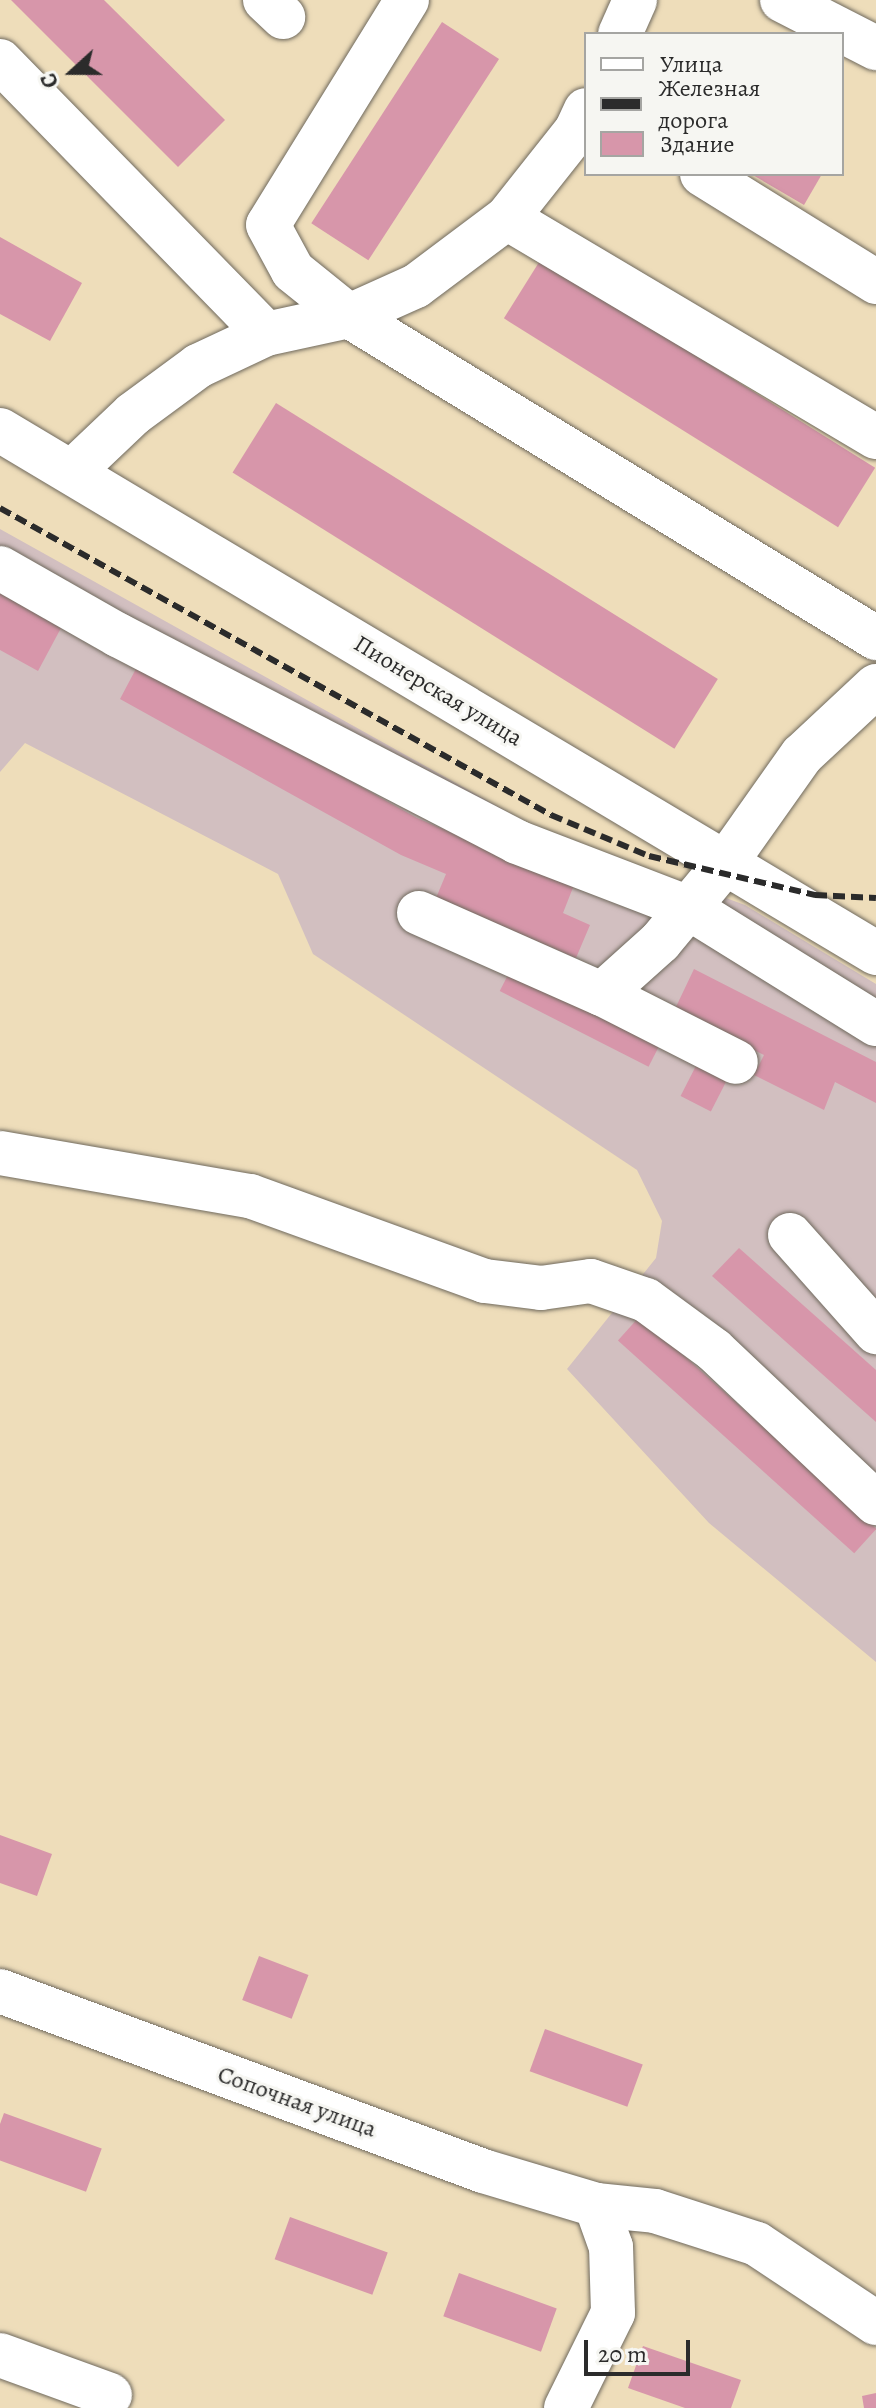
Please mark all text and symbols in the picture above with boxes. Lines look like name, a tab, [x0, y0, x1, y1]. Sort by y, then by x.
north arrow	[32, 32, 112, 112]
legend	[584, 32, 844, 176]
text: Улица	[660, 48, 723, 80]
text: С	[33, 69, 66, 92]
text: Железная дорога	[658, 72, 760, 136]
text: Здание	[660, 128, 735, 160]
street label: Пионерская улица	[348, 629, 528, 753]
street label: Сопочная улица	[214, 2060, 380, 2144]
scale bar	[588, 2324, 694, 2374]
text: 20 m	[598, 2338, 647, 2370]

